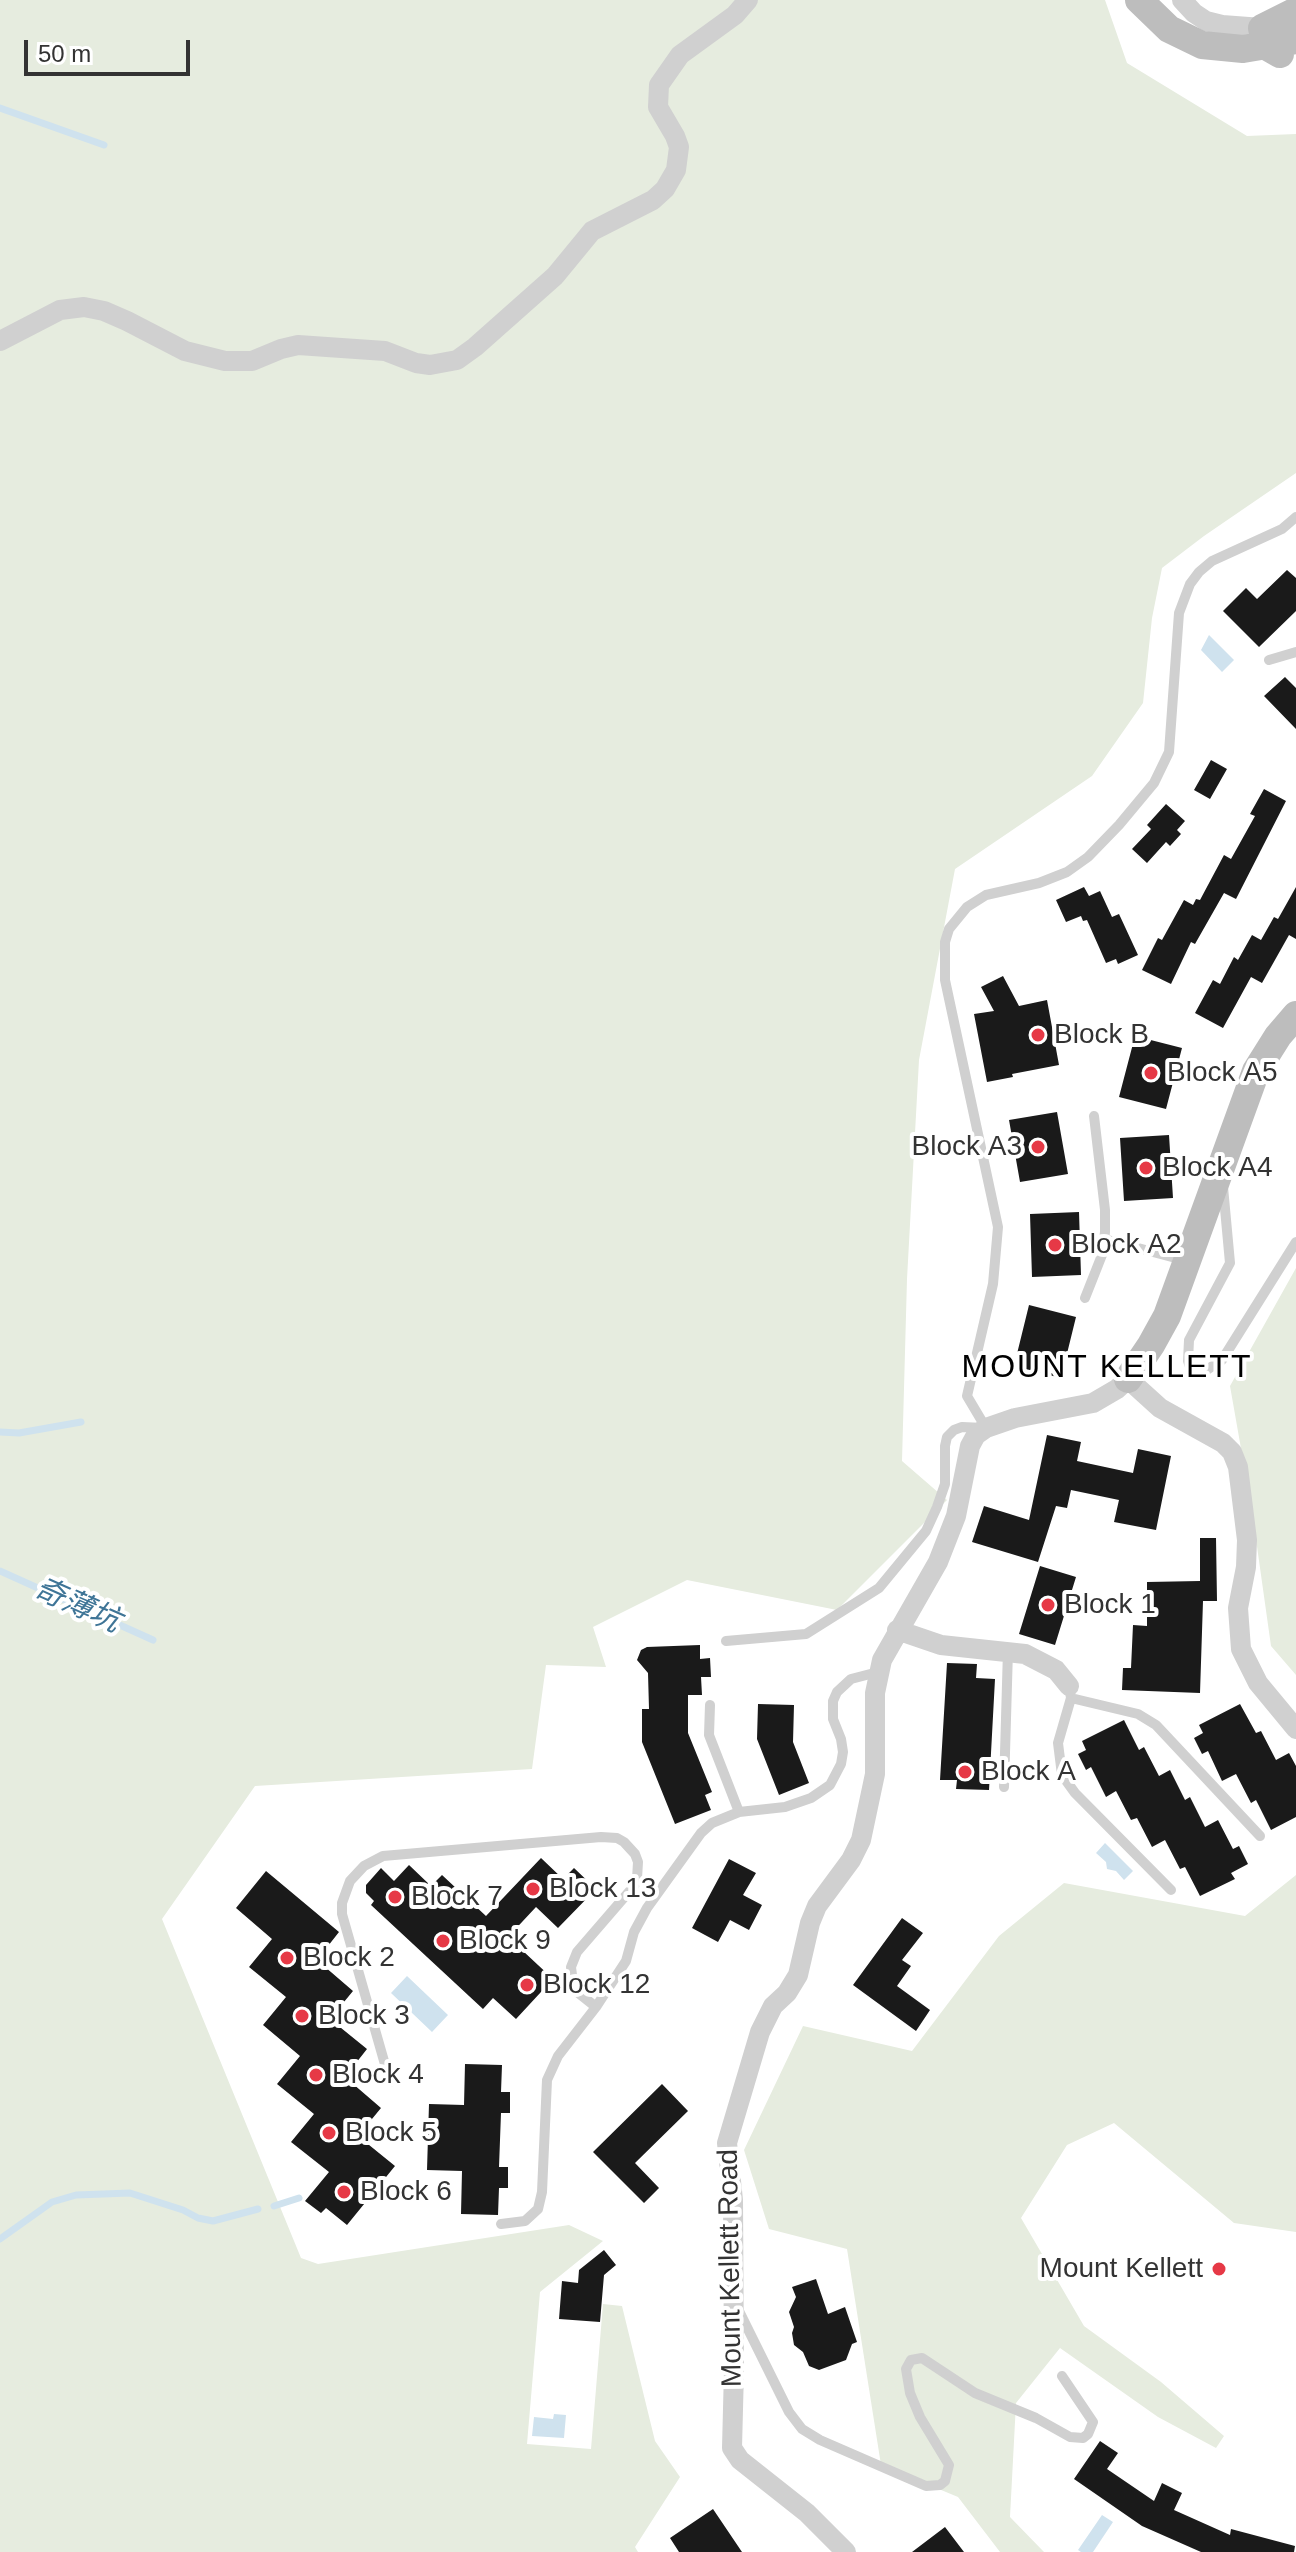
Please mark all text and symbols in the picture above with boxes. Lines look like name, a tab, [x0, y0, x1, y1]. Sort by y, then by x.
scale bar	[28, 24, 194, 74]
text: 50 m	[38, 40, 91, 67]
place label: Block B	[1054, 1018, 1149, 1052]
marker: Block B	[1029, 1026, 1047, 1044]
place label: Block A5	[1167, 1056, 1277, 1090]
marker: Block A5	[1142, 1064, 1160, 1082]
place label: Block A3	[912, 1130, 1022, 1164]
marker: Block A3	[1029, 1138, 1047, 1156]
place label: Block A4	[1162, 1151, 1272, 1185]
marker: Block A4	[1137, 1159, 1155, 1177]
place label: Block A2	[1071, 1228, 1181, 1262]
marker: Block A2	[1046, 1236, 1064, 1254]
district label: MOUNT KELLETT	[962, 1349, 1252, 1387]
water label: 奇薄坑	[29, 1571, 125, 1641]
place label: Block 1	[1064, 1588, 1156, 1622]
marker: Block 1	[1039, 1596, 1057, 1614]
place label: Block A	[981, 1755, 1076, 1789]
marker: Block A	[956, 1763, 974, 1781]
place label: Block 13	[549, 1872, 656, 1906]
place label: Block 7	[411, 1880, 503, 1914]
marker: Block 13	[524, 1880, 542, 1898]
marker: Block 7	[386, 1888, 404, 1906]
place label: Block 9	[459, 1924, 551, 1958]
marker: Block 9	[434, 1932, 452, 1950]
place label: Block 2	[303, 1941, 395, 1975]
marker: Block 2	[278, 1949, 296, 1967]
place label: Block 12	[543, 1968, 650, 2002]
marker: Block 12	[518, 1976, 536, 1994]
place label: Block 3	[318, 1999, 410, 2033]
marker: Block 3	[293, 2007, 311, 2025]
place label: Block 4	[332, 2058, 424, 2092]
marker: Block 4	[307, 2066, 325, 2084]
place label: Block 5	[345, 2116, 437, 2150]
marker: Block 5	[320, 2124, 338, 2142]
street label: Mount Kellett Road	[712, 2149, 750, 2387]
place label: Block 6	[360, 2175, 452, 2209]
marker: Block 6	[335, 2183, 353, 2201]
place label: Mount Kellett	[1040, 2252, 1203, 2286]
marker: Mount Kellett	[1210, 2260, 1228, 2278]

